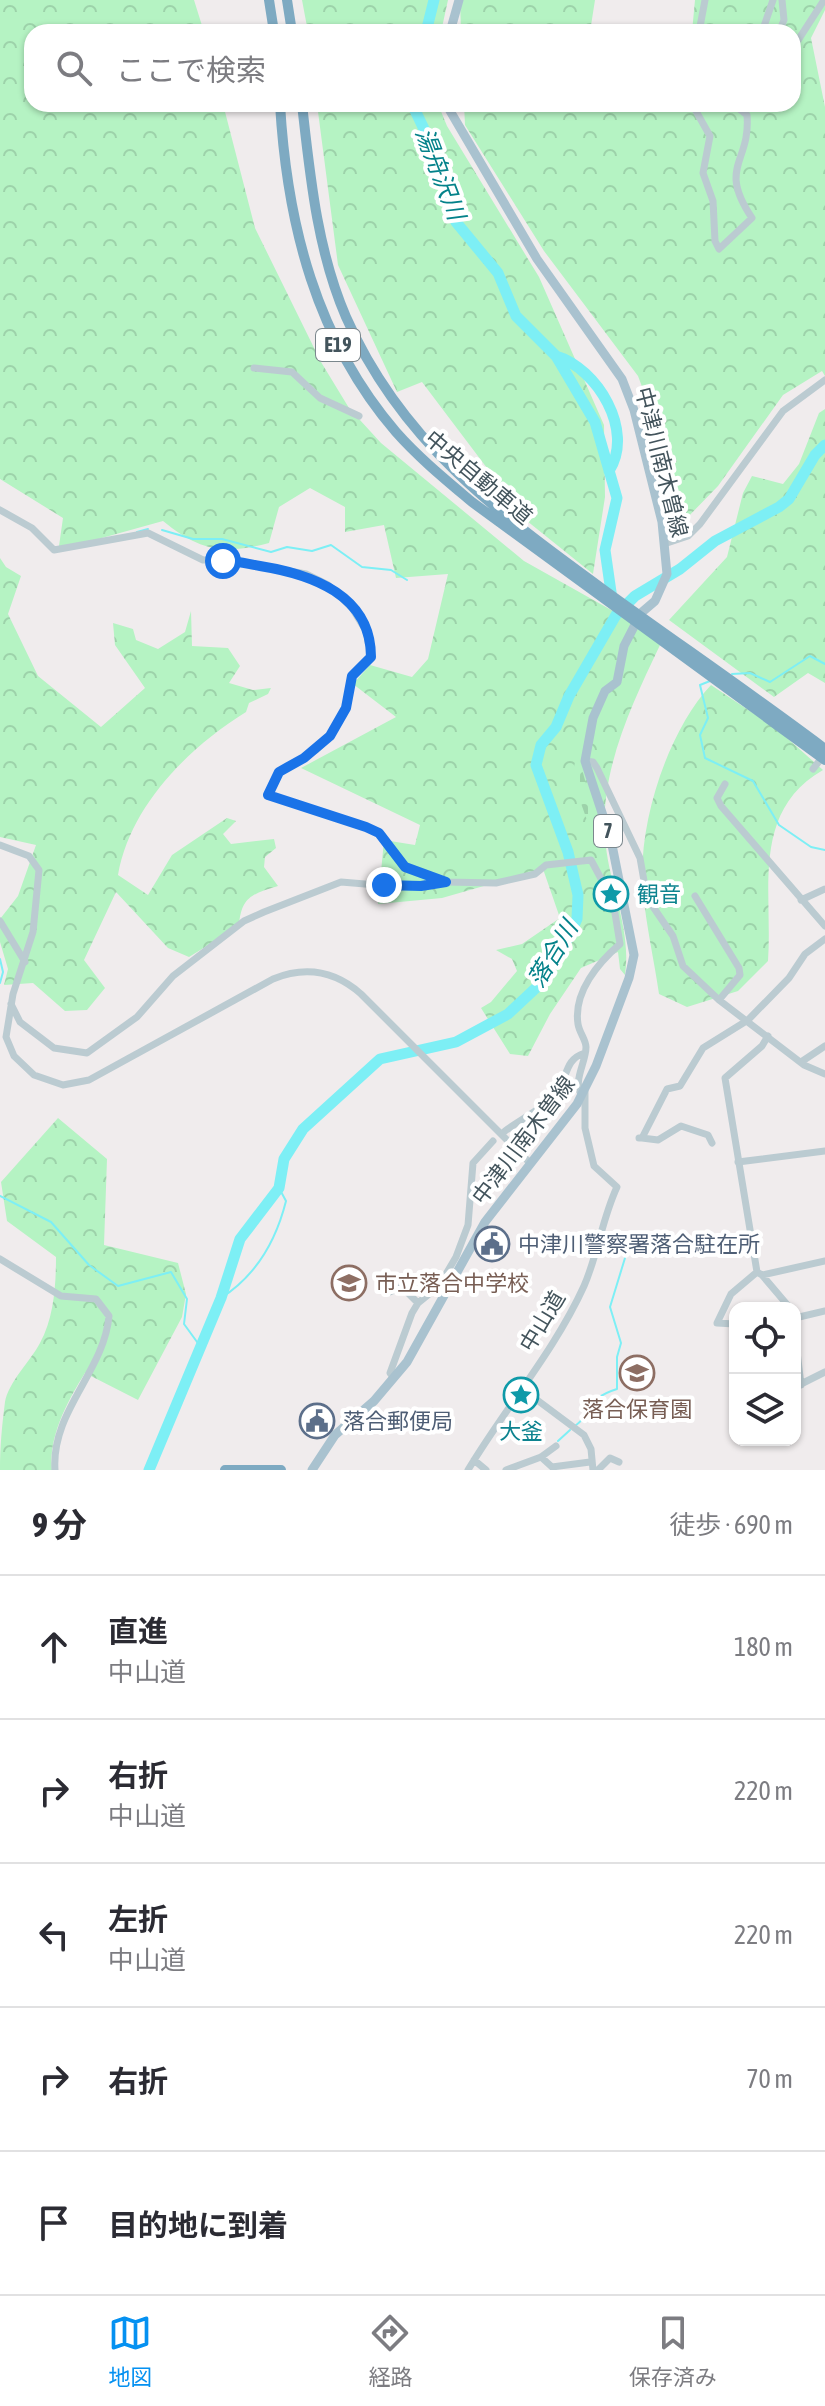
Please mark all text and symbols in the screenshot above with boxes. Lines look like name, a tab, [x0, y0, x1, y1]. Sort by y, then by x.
search box	[24, 24, 801, 112]
icon: search	[52, 46, 96, 90]
text: ここで検索	[116, 53, 266, 87]
water label: 湯舟沢川	[411, 124, 471, 226]
road number: E19	[316, 329, 360, 361]
street label: 中津川南木曽線	[631, 384, 693, 540]
street label: 中央自動車道	[420, 425, 538, 529]
route start	[205, 543, 241, 579]
road number: 7	[594, 815, 622, 847]
route end	[366, 867, 402, 903]
place icon: 観音	[592, 875, 630, 913]
place label: 観音	[637, 881, 681, 907]
water label: 落合川	[522, 913, 584, 992]
street label: 中津川南木曽線	[466, 1071, 580, 1209]
public building icon: 中津川警察署落合駐在所	[473, 1225, 511, 1263]
place label: 中津川警察署落合駐在所	[518, 1231, 760, 1257]
school or university icon: 市立落合中学校	[330, 1264, 368, 1302]
place label: 市立落合中学校	[375, 1270, 529, 1296]
street label: 中山道	[514, 1286, 570, 1356]
map controls	[729, 1302, 801, 1446]
button: locate	[729, 1302, 801, 1374]
school or university icon: 落合保育園	[618, 1354, 656, 1392]
button: layers	[729, 1374, 801, 1446]
place icon: 大釜	[502, 1376, 540, 1414]
place label: 落合保育園	[582, 1396, 692, 1422]
public building icon: 落合郵便局	[298, 1402, 336, 1440]
place label: 落合郵便局	[343, 1408, 453, 1434]
place label: 大釜	[499, 1418, 543, 1444]
text: 9 分	[32, 1505, 87, 1544]
text: 徒歩 · 690 m	[669, 1510, 793, 1540]
text: 直進	[108, 1614, 168, 1648]
icon: ahead	[32, 1625, 76, 1669]
text: 180 m	[734, 1632, 793, 1662]
text: 中山道	[108, 1657, 186, 1687]
text: 右折	[108, 1758, 168, 1792]
icon: right	[32, 1769, 76, 1813]
text: 220 m	[734, 1776, 793, 1806]
text: 中山道	[108, 1801, 186, 1831]
text: 左折	[108, 1902, 168, 1936]
icon: left	[32, 1913, 76, 1957]
text: 220 m	[734, 1920, 793, 1950]
text: 中山道	[108, 1945, 186, 1975]
icon: right	[32, 2057, 76, 2101]
text: 右折	[108, 2064, 168, 2098]
text: 70 m	[746, 2064, 793, 2094]
icon: arrive	[32, 2201, 76, 2245]
text: 目的地に到着	[108, 2208, 288, 2242]
tab: 地図	[108, 2311, 152, 2391]
tab: 経路	[368, 2311, 413, 2391]
tab: 保存済み	[629, 2311, 717, 2391]

